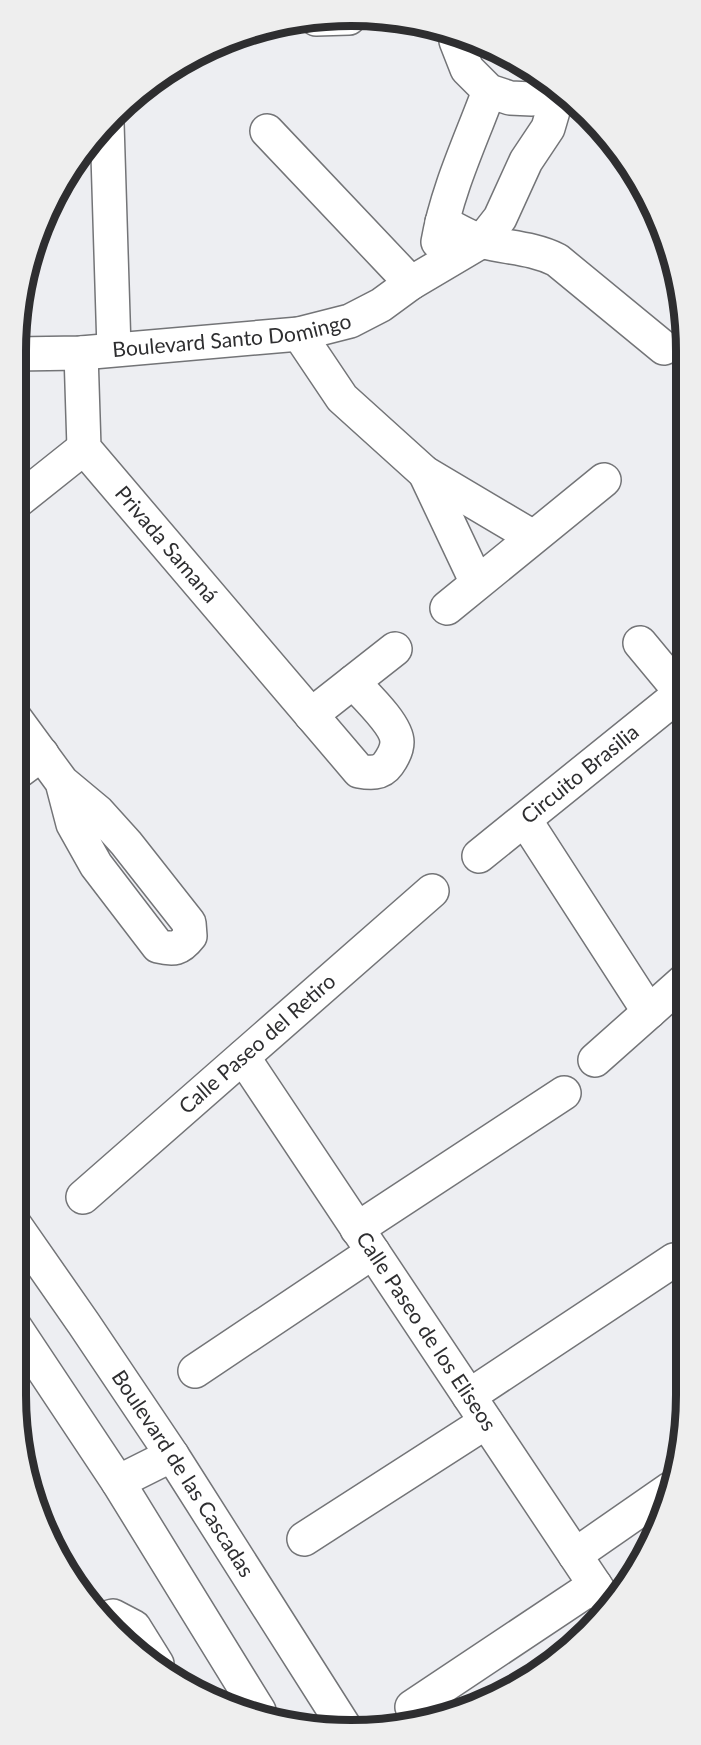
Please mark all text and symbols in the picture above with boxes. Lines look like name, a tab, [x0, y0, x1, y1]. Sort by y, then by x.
street label: Boulevard Santo Domingo	[111, 307, 354, 361]
street label: Privada Samaná	[111, 480, 224, 607]
street label: Circuito Brasilia	[515, 718, 643, 828]
street label: Calle Paseo del Retiro	[173, 968, 340, 1118]
street label: Calle Paseo de los Eliseos	[352, 1226, 503, 1435]
street label: Boulevard de las Cascadas	[107, 1365, 260, 1581]

